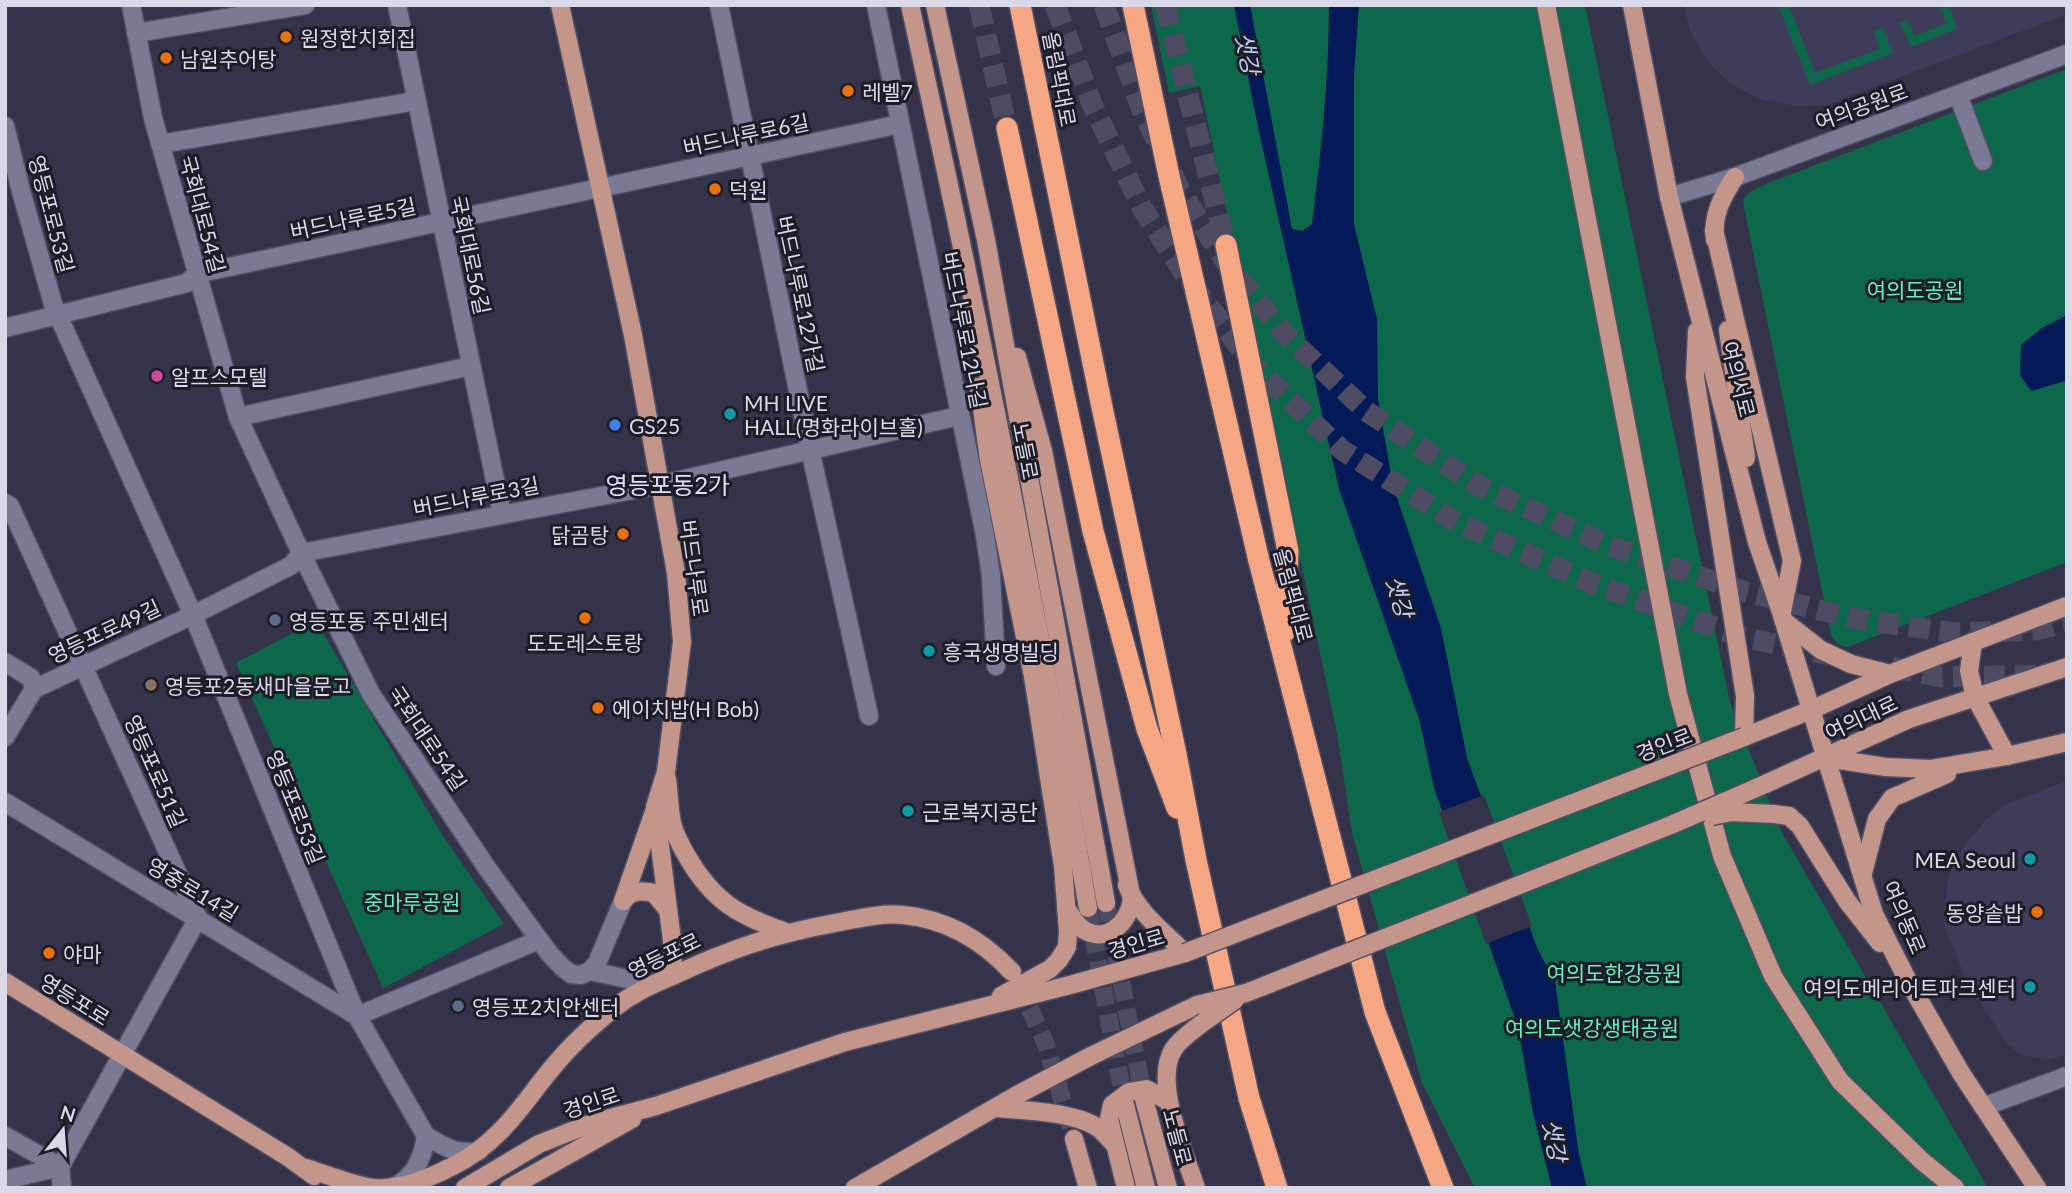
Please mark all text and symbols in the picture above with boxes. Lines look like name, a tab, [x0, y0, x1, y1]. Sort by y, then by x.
place label: 원정한치회집	[300, 25, 416, 50]
marker: 원정한치회집	[278, 29, 294, 45]
street label: 올림픽대로	[1039, 29, 1081, 129]
water label: 샛강	[1230, 30, 1266, 79]
place label: 남원추어탕	[180, 46, 277, 71]
marker: 남원추어탕	[158, 50, 174, 66]
street label: 여의공원로	[1811, 78, 1911, 134]
place label: 레벨7	[862, 79, 913, 104]
marker: 레벨7	[840, 83, 856, 99]
street label: 버드나루로6길	[681, 108, 811, 160]
street label: 영등포로53길	[24, 152, 80, 276]
street label: 국회대로54길	[175, 152, 231, 276]
place label: 덕원	[729, 177, 768, 202]
marker: 덕원	[707, 181, 723, 197]
street label: 버드나루로5길	[288, 192, 418, 244]
street label: 국회대로56길	[446, 193, 496, 317]
street label: 버드나루로12가길	[772, 213, 830, 375]
street label: 버드나루로12나길	[938, 249, 992, 411]
park label: 여의도공원	[1867, 277, 1963, 302]
street label: 여의서로	[1718, 338, 1760, 420]
place label: 알프스모텔	[171, 364, 268, 389]
marker: 알프스모텔	[149, 368, 165, 384]
place label: MH LIVE HALL(명화라이브홀)	[744, 390, 923, 439]
marker: MH LIVE HALL(명화라이브홀)	[722, 406, 738, 422]
place label: GS25	[629, 413, 680, 438]
marker: GS25	[607, 417, 623, 433]
street label: 노들로	[1008, 420, 1044, 482]
district label: 영등포동2가	[606, 470, 730, 499]
street label: 버드나루로3길	[411, 472, 541, 520]
street label: 버드나루로	[676, 518, 714, 618]
place label: 닭곰탕	[551, 522, 609, 547]
marker: 닭곰탕	[615, 526, 631, 542]
street label: 올림픽대로	[1269, 545, 1319, 645]
water label: 샛강	[1381, 572, 1420, 623]
street label: 영등포로49길	[44, 594, 164, 668]
place label: 영등포동 주민센터	[289, 608, 449, 633]
marker: 도도레스토랑	[577, 610, 593, 626]
marker: 영등포동 주민센터	[267, 612, 283, 628]
place label: 도도레스토랑	[527, 630, 643, 655]
place label: 흥국생명빌딩	[943, 639, 1059, 664]
marker: 흥국생명빌딩	[921, 643, 937, 659]
place label: 영등포2동새마을문고	[165, 673, 351, 698]
marker: 영등포2동새마을문고	[143, 677, 159, 693]
street label: 국회대로54길	[384, 681, 472, 795]
street label: 여의대로	[1821, 689, 1901, 745]
place label: 에이치밥(H Bob)	[612, 696, 759, 721]
marker: 에이치밥(H Bob)	[590, 700, 606, 716]
street label: 영등포로51길	[120, 711, 192, 831]
street label: 경인로	[1632, 722, 1696, 766]
street label: 영등포로53길	[262, 746, 330, 868]
place label: 근로복지공단	[922, 799, 1038, 824]
marker: 근로복지공단	[900, 803, 916, 819]
place label: MEA Seoul	[1914, 847, 2016, 872]
marker: MEA Seoul	[2022, 851, 2038, 867]
street label: 영중로14길	[143, 852, 243, 926]
street label: 여의동로	[1878, 877, 1932, 957]
park label: 중마루공원	[364, 889, 460, 914]
place label: 동양솥밥	[1946, 900, 2023, 925]
marker: 동양솥밥	[2029, 904, 2045, 920]
street label: 경인로	[1105, 923, 1167, 963]
street label: 영등포로	[624, 927, 704, 983]
place label: 야마	[63, 941, 102, 966]
marker: 야마	[41, 945, 57, 961]
park label: 여의도한강공원	[1546, 960, 1682, 985]
street label: 영등포로	[36, 968, 114, 1030]
place label: 여의도메리어트파크센터	[1803, 975, 2016, 1000]
marker: 여의도메리어트파크센터	[2022, 979, 2038, 995]
place label: 영등포2치안센터	[472, 994, 619, 1019]
marker: 영등포2치안센터	[450, 998, 466, 1014]
park label: 여의도샛강생태공원	[1505, 1015, 1679, 1040]
street label: 경인로	[560, 1081, 622, 1123]
north arrow	[28, 1095, 98, 1165]
text: N	[58, 1100, 78, 1126]
street label: 노들로	[1158, 1106, 1198, 1168]
water label: 샛강	[1538, 1117, 1573, 1166]

